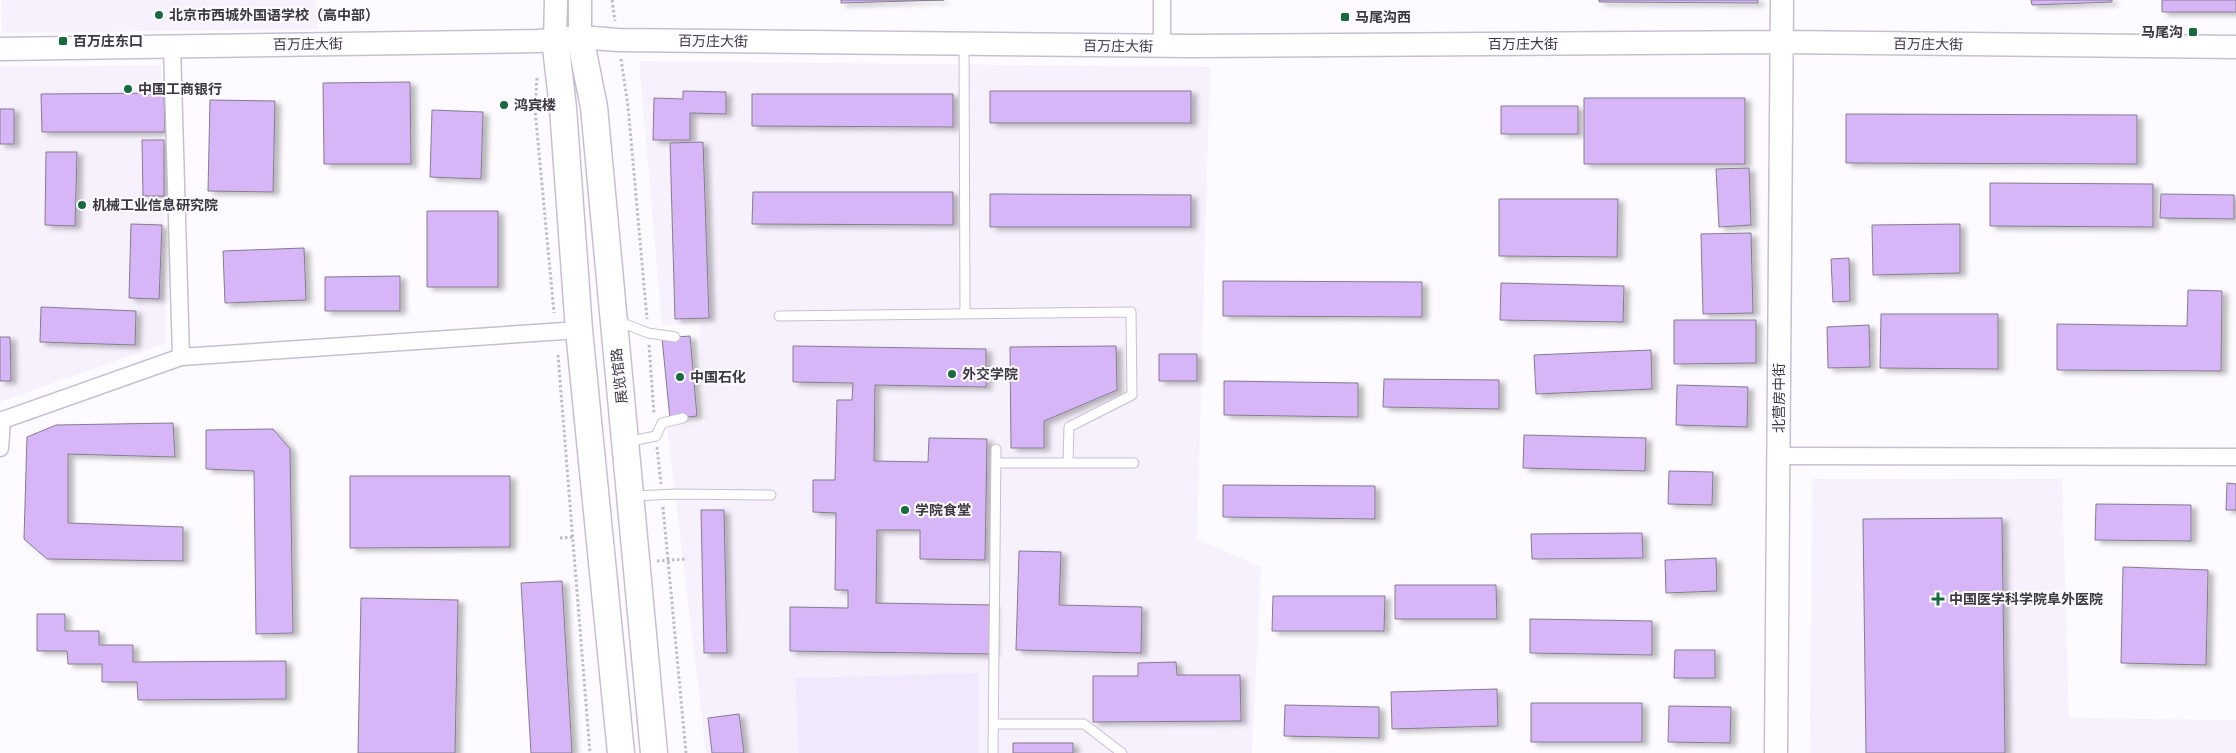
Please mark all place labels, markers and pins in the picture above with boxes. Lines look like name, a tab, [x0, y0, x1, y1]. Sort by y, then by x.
place label: 北京市西城外国语学校（高中部）	[169, 6, 379, 24]
place label: 马尾沟西	[1355, 8, 1411, 26]
marker: 北京市西城外国语学校（高中部）	[153, 9, 165, 21]
marker: 马尾沟西	[1339, 11, 1351, 23]
place label: 马尾沟	[2141, 23, 2183, 41]
marker: 马尾沟	[2187, 26, 2199, 38]
place label: 百万庄东口	[73, 32, 143, 50]
marker: 百万庄东口	[57, 35, 69, 47]
place label: 中国工商银行	[138, 80, 222, 98]
marker: 中国工商银行	[122, 83, 134, 95]
place label: 鸿宾楼	[514, 96, 556, 114]
marker: 鸿宾楼	[498, 99, 510, 111]
place label: 机械工业信息研究院	[92, 196, 218, 214]
marker: 机械工业信息研究院	[76, 199, 88, 211]
place label: 外交学院	[962, 365, 1018, 383]
place label: 中国石化	[690, 368, 746, 386]
marker: 外交学院	[946, 368, 958, 380]
marker: 中国石化	[674, 371, 686, 383]
place label: 学院食堂	[915, 501, 971, 519]
marker: 学院食堂	[899, 504, 911, 516]
place label: 中国医学科学院阜外医院	[1949, 590, 2103, 608]
marker: 中国医学科学院阜外医院	[1931, 592, 1945, 606]

